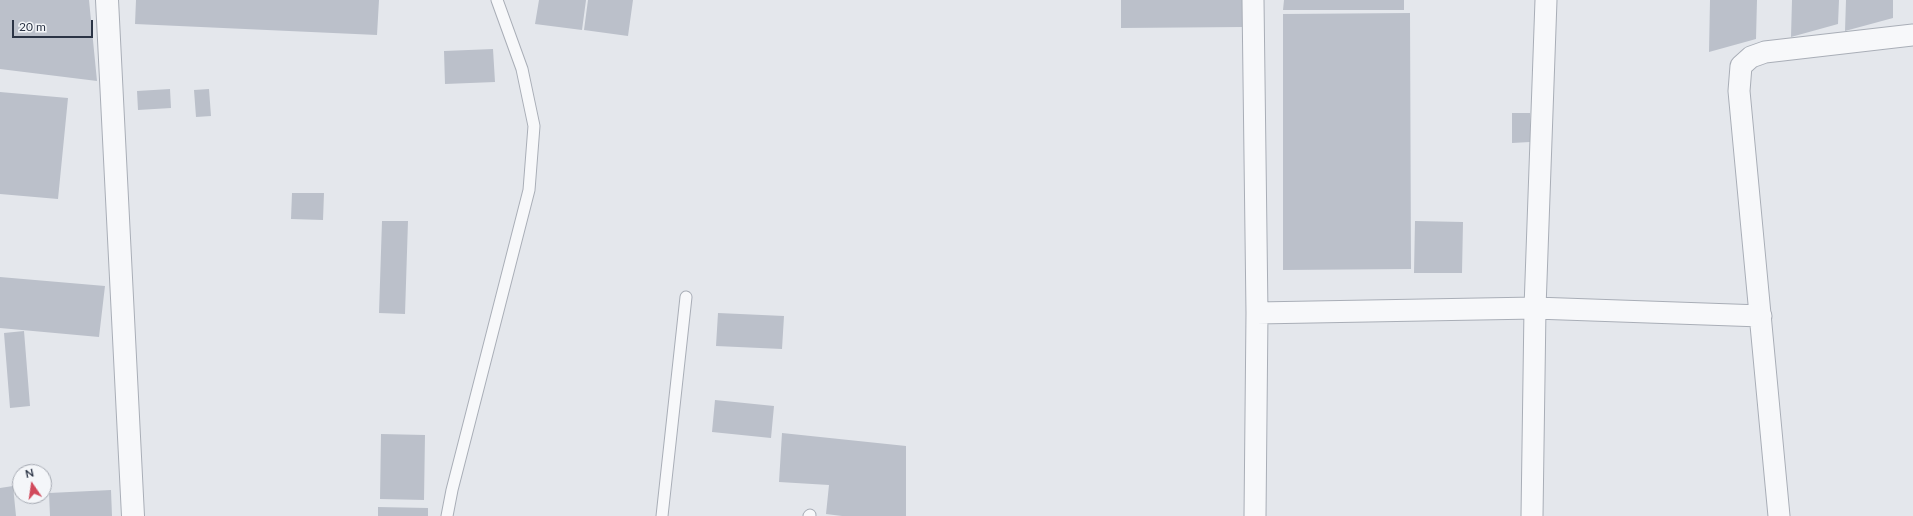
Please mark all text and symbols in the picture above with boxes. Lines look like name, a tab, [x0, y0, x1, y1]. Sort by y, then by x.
scale bar	[14, 12, 95, 38]
text: 20 m	[19, 19, 46, 34]
north arrow	[12, 464, 52, 504]
text: N	[24, 466, 35, 480]

